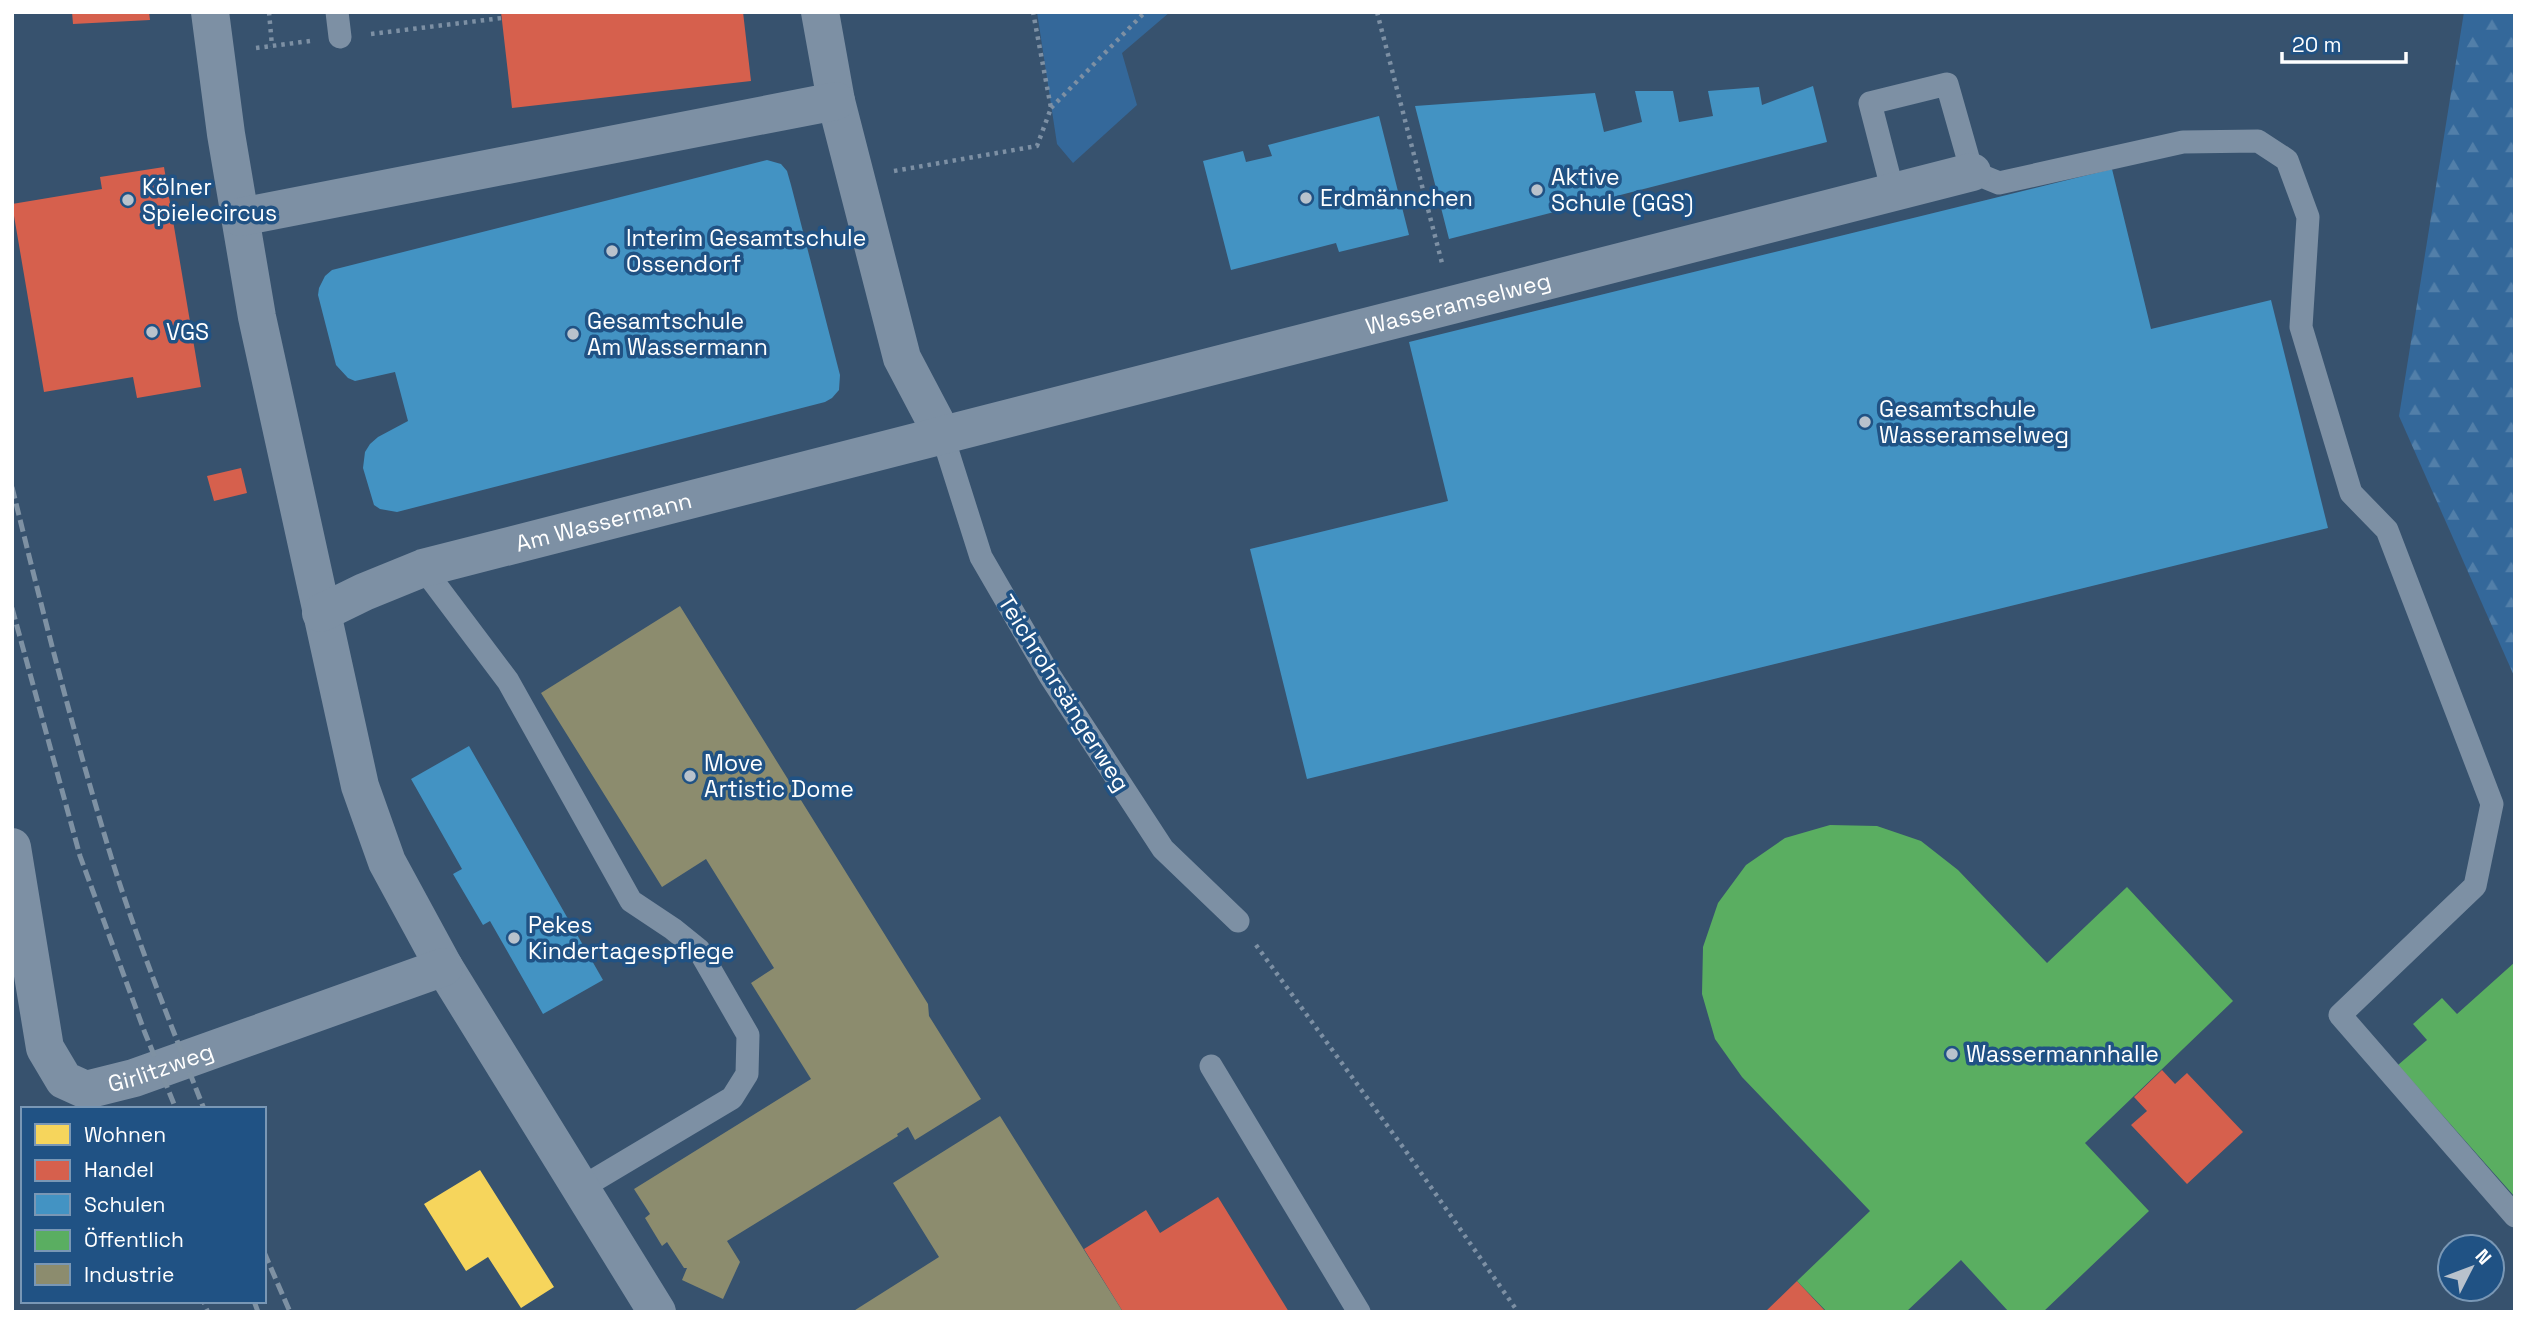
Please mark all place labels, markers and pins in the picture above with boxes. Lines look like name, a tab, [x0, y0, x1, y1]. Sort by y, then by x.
place label: Aktive Schule (GGS)	[1551, 162, 1694, 218]
place label: Kölner Spielecircus	[142, 172, 277, 228]
marker: Aktive Schule (GGS)	[1529, 182, 1545, 198]
place label: Erdmännchen	[1320, 183, 1473, 213]
marker: Erdmännchen	[1298, 190, 1314, 206]
marker: Kölner Spielecircus	[120, 192, 136, 208]
place label: Interim Gesamtschule Ossendorf	[626, 223, 866, 279]
marker: Interim Gesamtschule Ossendorf	[604, 243, 620, 259]
place label: Gesamtschule Am Wassermann	[587, 306, 768, 362]
place label: VGS	[166, 317, 209, 347]
marker: VGS	[144, 324, 160, 340]
marker: Gesamtschule Am Wassermann	[565, 326, 581, 342]
place label: Gesamtschule Wasseramselweg	[1879, 394, 2069, 450]
marker: Gesamtschule Wasseramselweg	[1857, 414, 1873, 430]
place label: Move Artistic Dome	[704, 748, 854, 804]
marker: Move Artistic Dome	[682, 768, 698, 784]
place label: Pekes Kindertagespflege	[528, 910, 734, 966]
marker: Pekes Kindertagespflege	[506, 930, 522, 946]
place label: Wassermannhalle	[1966, 1039, 2159, 1069]
marker: Wassermannhalle	[1944, 1046, 1960, 1062]

